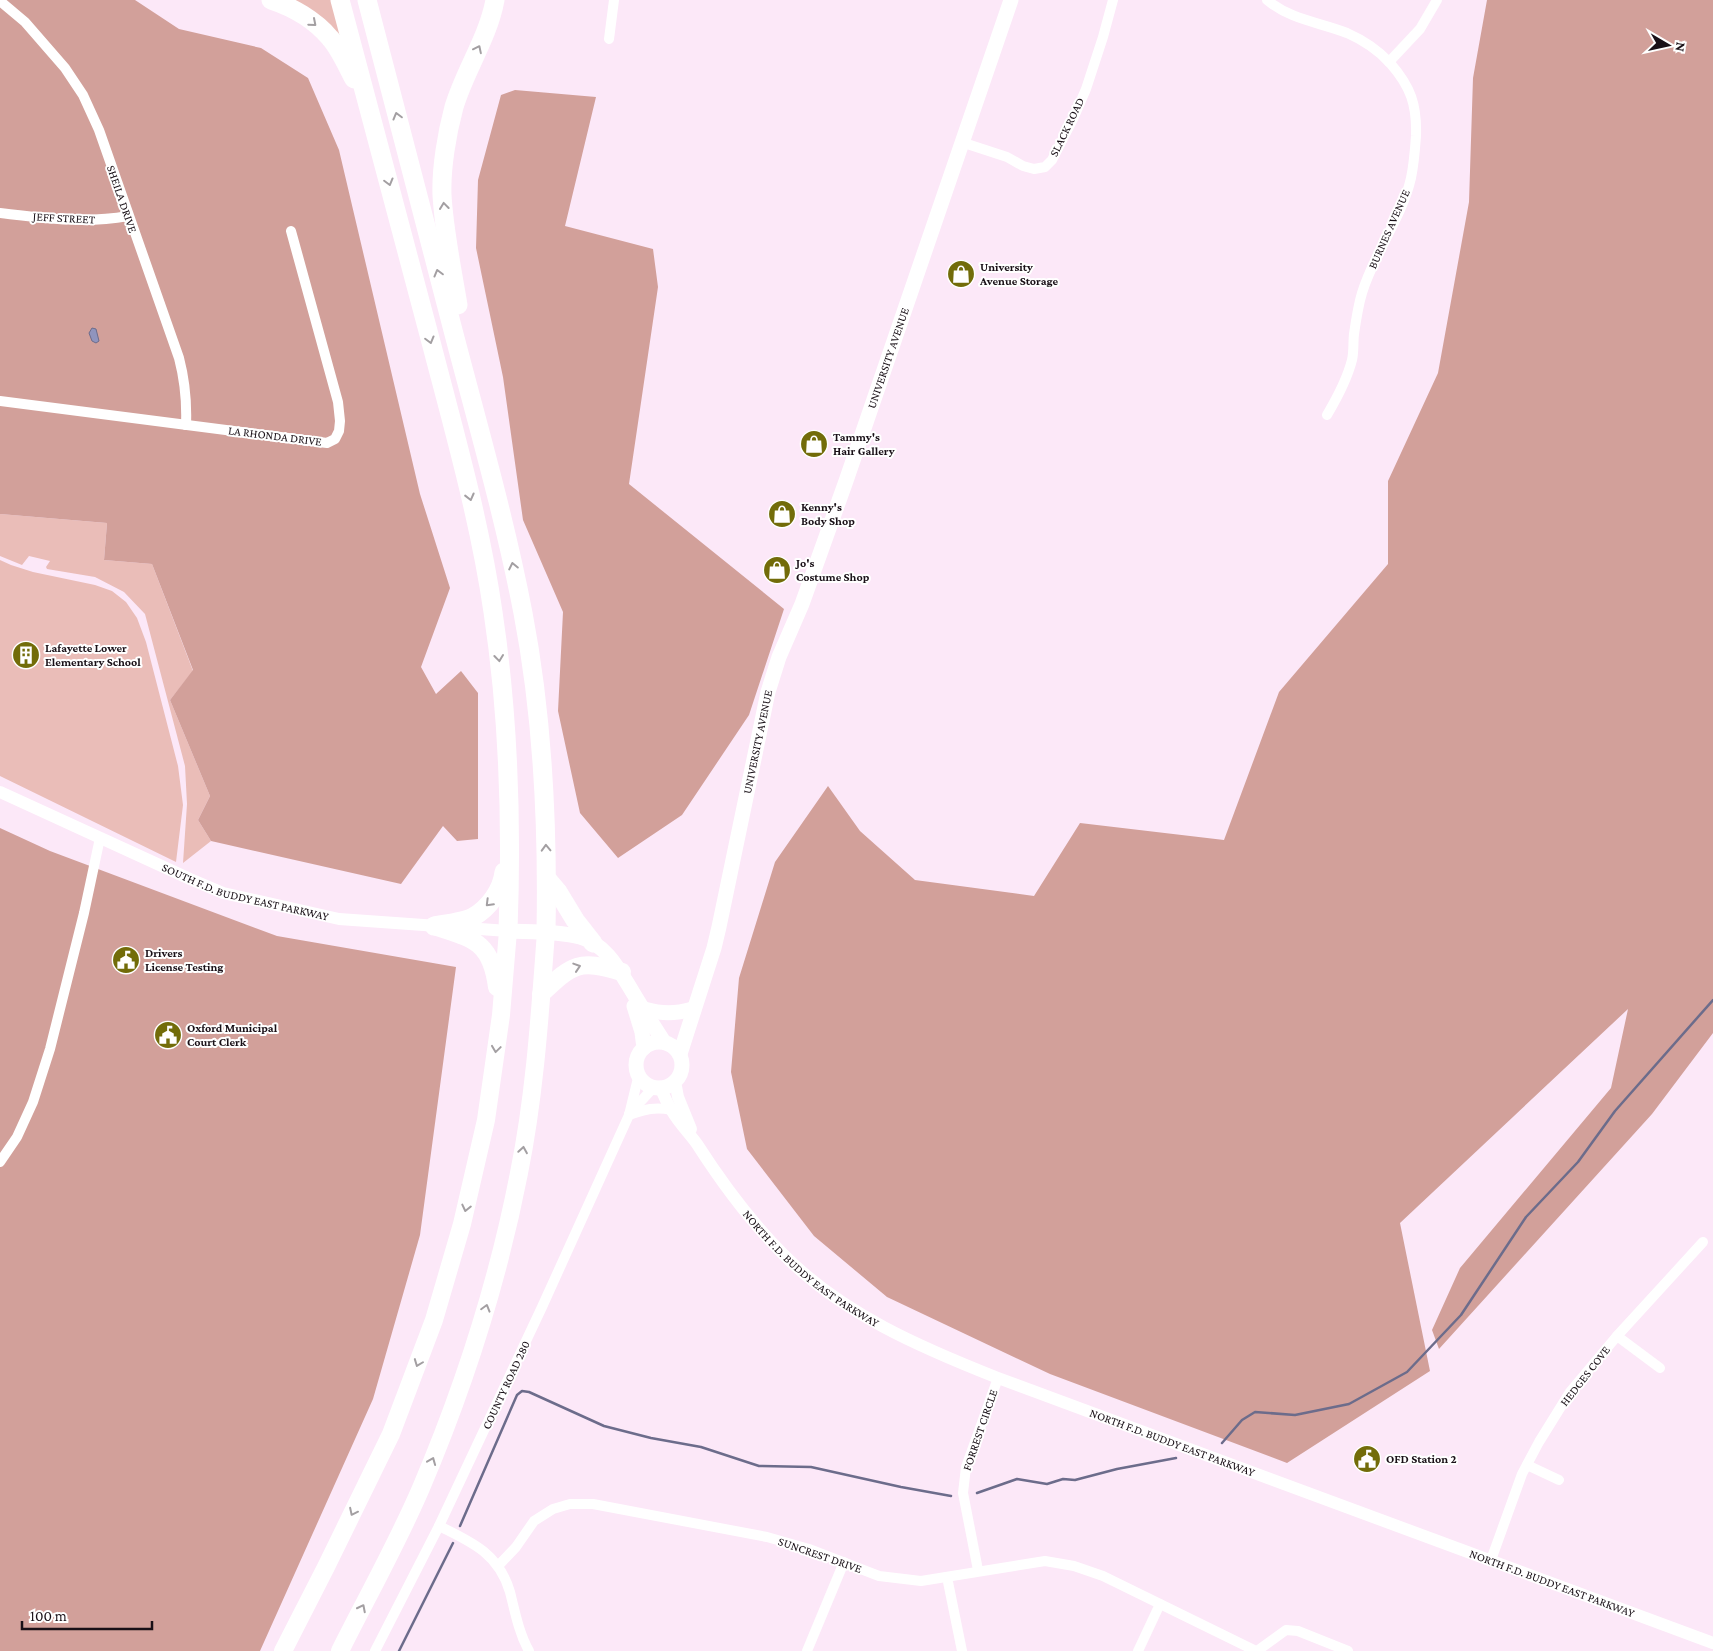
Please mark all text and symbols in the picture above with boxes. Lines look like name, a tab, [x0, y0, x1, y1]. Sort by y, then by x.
one-way arrow	[308, 17, 317, 26]
north arrow	[1643, 20, 1693, 70]
text: N	[1672, 41, 1689, 53]
one-way arrow	[472, 45, 482, 54]
street label: SLACK ROAD	[1047, 95, 1087, 159]
one-way arrow	[392, 112, 403, 120]
street label: SHEILA DRIVE	[104, 163, 140, 235]
one-way arrow	[383, 178, 393, 186]
street label: BURNES AVENUE	[1365, 187, 1413, 271]
one-way arrow	[439, 202, 450, 210]
street label: JEFF STREET	[31, 209, 96, 227]
shop icon: University Avenue Storage	[946, 259, 976, 289]
place label: University Avenue Storage	[979, 260, 1058, 288]
one-way arrow	[434, 270, 444, 278]
street label: UNIVERSITY AVENUE	[864, 305, 912, 410]
one-way arrow	[424, 335, 435, 344]
street label: LA RHONDA DRIVE	[227, 423, 323, 449]
shop icon: Tammy's Hair Gallery	[799, 429, 829, 459]
place label: Tammy's Hair Gallery	[833, 430, 895, 458]
one-way arrow	[464, 493, 475, 502]
shop icon: Kenny's Body Shop	[767, 499, 797, 529]
place label: Kenny's Body Shop	[801, 500, 855, 528]
shop icon: Jo's Costume Shop	[762, 555, 792, 585]
place label: Jo's Costume Shop	[794, 556, 870, 584]
one-way arrow	[508, 562, 519, 571]
building icon: Lafayette Lower Elementary School	[11, 640, 41, 670]
place label: Lafayette Lower Elementary School	[45, 641, 141, 669]
one-way arrow	[493, 655, 504, 663]
street label: UNIVERSITY AVENUE	[740, 688, 775, 795]
one-way arrow	[541, 844, 552, 852]
street label: SOUTH F.D. BUDDY EAST PARKWAY	[160, 860, 331, 924]
one-way arrow	[486, 897, 495, 906]
public building icon: Drivers License Testing	[111, 945, 141, 975]
place label: Drivers License Testing	[145, 946, 223, 974]
one-way arrow	[572, 963, 581, 973]
public building icon: Oxford Municipal Court Clerk	[153, 1020, 183, 1050]
place label: Oxford Municipal Court Clerk	[187, 1021, 278, 1049]
one-way arrow	[491, 1045, 502, 1053]
one-way arrow	[517, 1145, 528, 1153]
one-way arrow	[461, 1204, 472, 1213]
street label: NORTH F.D. BUDDY EAST PARKWAY	[740, 1207, 882, 1330]
one-way arrow	[480, 1304, 490, 1312]
street label: COUNTY ROAD 280	[479, 1338, 533, 1432]
street label: HEDGES COVE	[1557, 1343, 1613, 1409]
one-way arrow	[414, 1359, 424, 1367]
street label: FORREST CIRCLE	[960, 1387, 1001, 1472]
street label: NORTH F.D. BUDDY EAST PARKWAY	[1088, 1406, 1257, 1480]
public building icon: OFD Station 2	[1352, 1444, 1382, 1474]
place label: OFD Station 2	[1386, 1452, 1457, 1466]
one-way arrow	[425, 1457, 436, 1466]
one-way arrow	[349, 1507, 359, 1516]
street label: SUNCREST DRIVE	[776, 1534, 864, 1576]
street label: NORTH F.D. BUDDY EAST PARKWAY	[1467, 1546, 1637, 1621]
scale bar	[22, 1598, 152, 1630]
one-way arrow	[356, 1604, 366, 1613]
text: 100 m	[30, 1608, 67, 1624]

